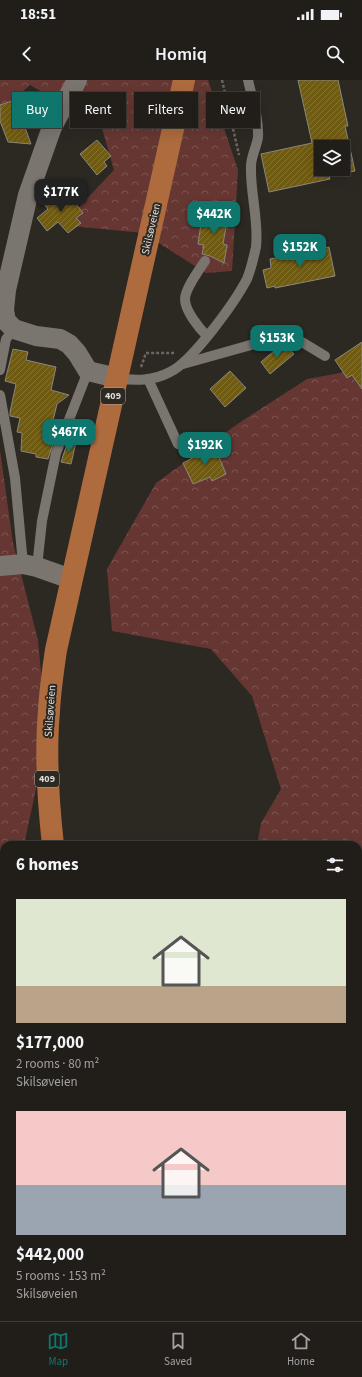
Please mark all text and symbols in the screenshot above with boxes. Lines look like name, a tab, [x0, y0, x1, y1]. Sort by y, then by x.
text: 18:51	[20, 4, 56, 25]
text: Homiq	[155, 42, 207, 67]
icon: back	[16, 43, 38, 65]
icon: search	[324, 43, 346, 65]
chip: Buy	[12, 92, 62, 128]
chip: Rent	[70, 92, 126, 128]
chip: Filters	[134, 92, 198, 128]
chip: New	[206, 92, 260, 128]
map controls	[314, 140, 350, 176]
button: layers	[314, 140, 350, 176]
pin: $177K	[33, 179, 89, 213]
text: $177K	[43, 183, 79, 201]
pin: $442K	[186, 201, 242, 235]
street label: Skilsøveien	[138, 202, 164, 256]
text: $442K	[196, 205, 232, 223]
pin: $152K	[272, 234, 328, 268]
text: $152K	[282, 238, 318, 256]
pin: $153K	[249, 325, 305, 359]
text: $153K	[259, 329, 295, 347]
road number: 409	[101, 388, 125, 404]
pin: $467K	[41, 419, 97, 453]
text: $467K	[51, 423, 87, 441]
pin: $192K	[177, 432, 233, 466]
text: $192K	[187, 436, 223, 454]
street label: Skilsøveien	[41, 684, 59, 738]
road number: 409	[35, 771, 59, 787]
text: 6 homes	[16, 853, 78, 877]
icon: filters	[324, 854, 346, 876]
icon: home	[145, 925, 217, 997]
text: $177,000	[16, 1031, 84, 1055]
text: 2 rooms · 80 m²	[16, 1055, 99, 1073]
text: Skilsøveien	[16, 1073, 78, 1091]
icon: home	[145, 1137, 217, 1209]
text: $442,000	[16, 1243, 84, 1267]
text: 5 rooms · 153 m²	[16, 1267, 106, 1285]
text: Skilsøveien	[16, 1285, 78, 1303]
tab: Map	[47, 1330, 69, 1369]
tab: Saved	[164, 1330, 192, 1369]
tab: Home	[287, 1330, 315, 1369]

